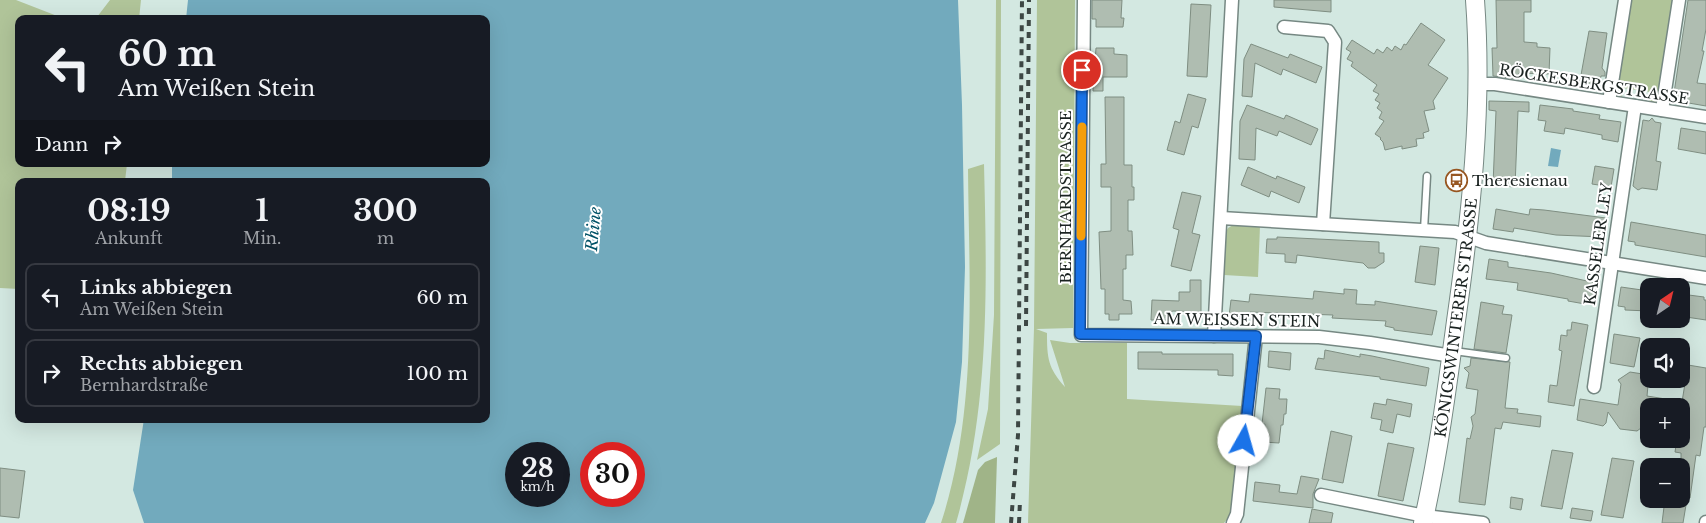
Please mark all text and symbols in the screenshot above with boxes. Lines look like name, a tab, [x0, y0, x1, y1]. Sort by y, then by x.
text: 60 m	[118, 32, 216, 75]
icon: left	[35, 35, 100, 100]
pin	[1061, 49, 1103, 91]
icon: arrive	[1068, 56, 1096, 84]
street label: RÖCKESBERGSTRASSE	[1498, 60, 1691, 108]
text: Am Weißen Stein	[118, 75, 315, 102]
street label: BERNHARDSTRASSE	[1056, 110, 1075, 284]
icon: right	[98, 130, 126, 158]
text: Dann	[35, 133, 88, 156]
bus stop icon: Theresienau	[1444, 168, 1468, 192]
place label: Theresienau	[1472, 171, 1568, 190]
street label: KASSELER LEY	[1580, 180, 1616, 307]
text: 08:19	[87, 192, 171, 229]
text: 1	[256, 192, 269, 229]
text: 300	[353, 192, 418, 229]
street label: KÖNIGSWINTERER STRASSE	[1430, 197, 1481, 439]
water label: Rhine	[581, 205, 605, 253]
text: Ankunft	[95, 228, 163, 248]
text: Min.	[243, 228, 281, 248]
text: m	[377, 228, 394, 248]
text: Links abbiegen	[80, 276, 232, 299]
north arrow	[1640, 278, 1690, 328]
map controls	[1640, 278, 1690, 508]
icon: left	[37, 283, 65, 311]
text: 60 m	[416, 286, 468, 309]
text: Am Weißen Stein	[80, 299, 223, 319]
street label: AM WEISSEN STEIN	[1152, 309, 1321, 331]
button: sound	[1640, 338, 1690, 388]
text: Rechts abbiegen	[80, 352, 243, 375]
icon: right	[37, 359, 65, 387]
text: 100 m	[407, 362, 468, 385]
text: Bernhardstraße	[80, 375, 208, 395]
button: +	[1640, 398, 1690, 448]
position arrow	[1217, 414, 1269, 466]
speed limit sign: 30	[580, 442, 645, 507]
text: 28	[521, 453, 554, 484]
button: −	[1640, 458, 1690, 508]
text: km/h	[520, 479, 555, 494]

